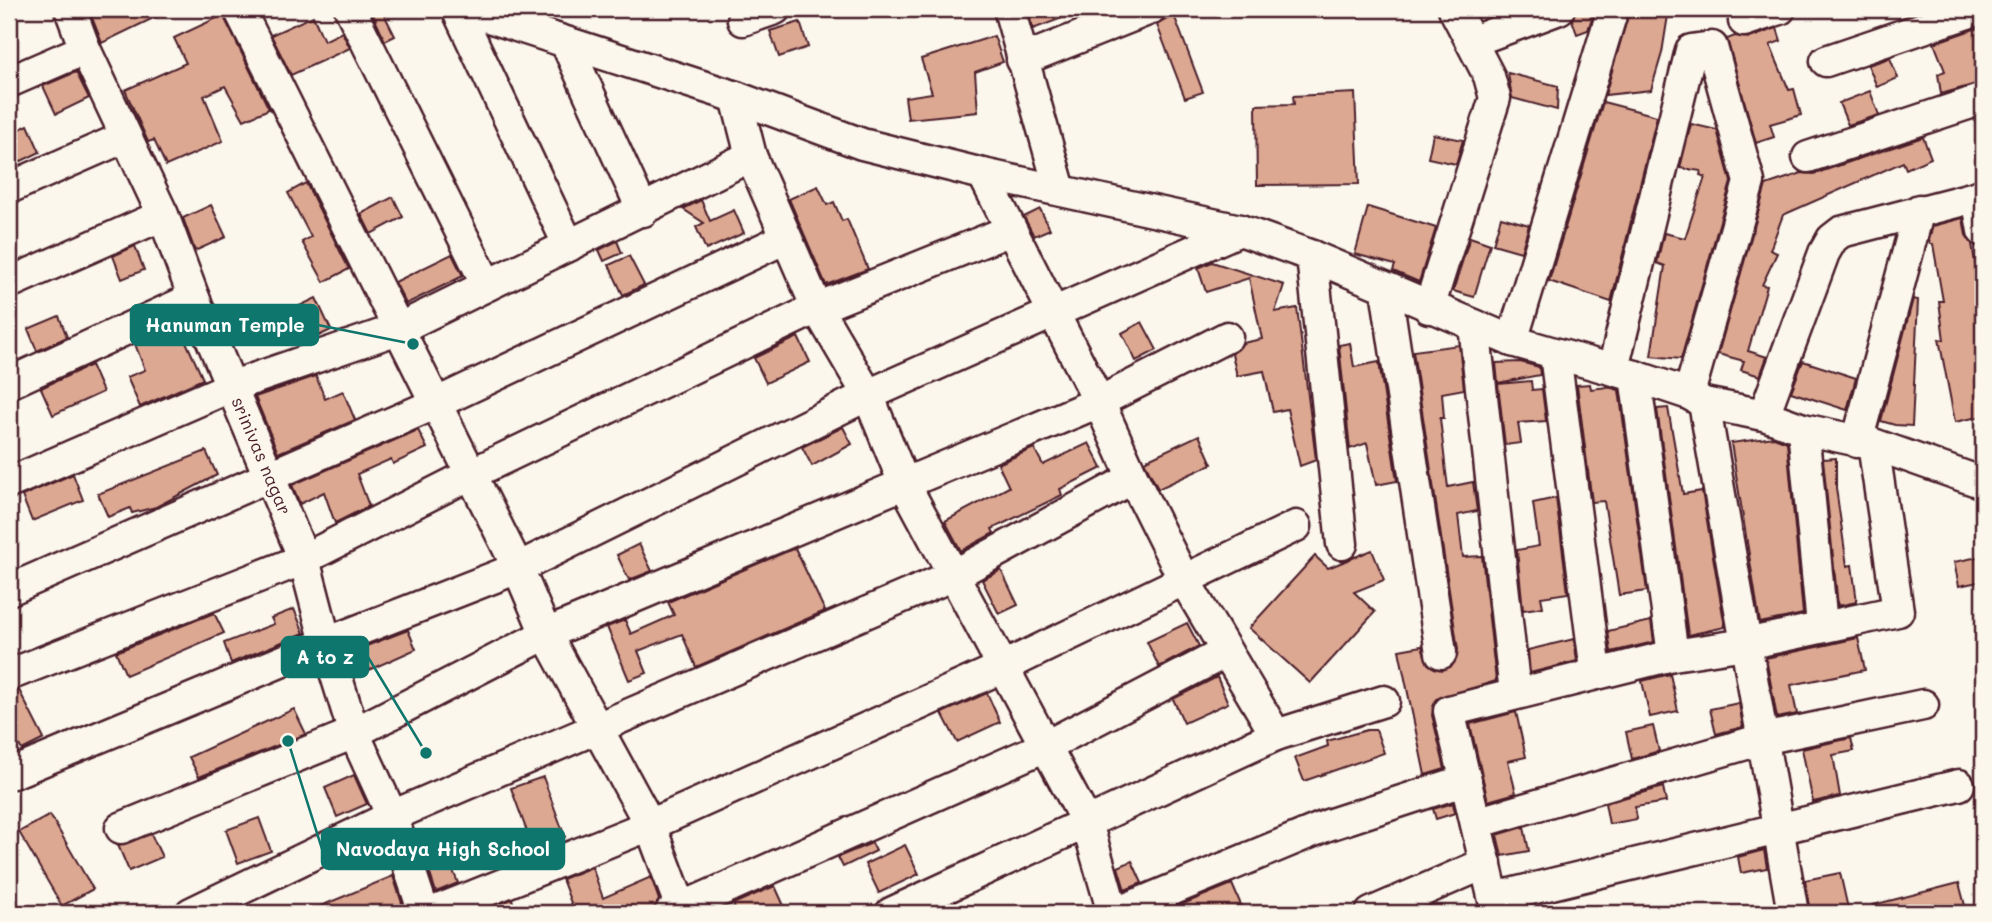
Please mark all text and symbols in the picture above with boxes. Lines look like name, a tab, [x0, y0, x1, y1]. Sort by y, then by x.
callout: Hanuman Temple	[131, 305, 318, 345]
text: Hanuman Temple	[145, 312, 305, 337]
street label: srinivas nagar	[226, 393, 298, 518]
callout: A to z	[282, 637, 368, 677]
text: A to z	[296, 644, 354, 669]
callout: Navodaya High School	[322, 829, 564, 869]
text: Navodaya High School	[336, 836, 550, 861]

